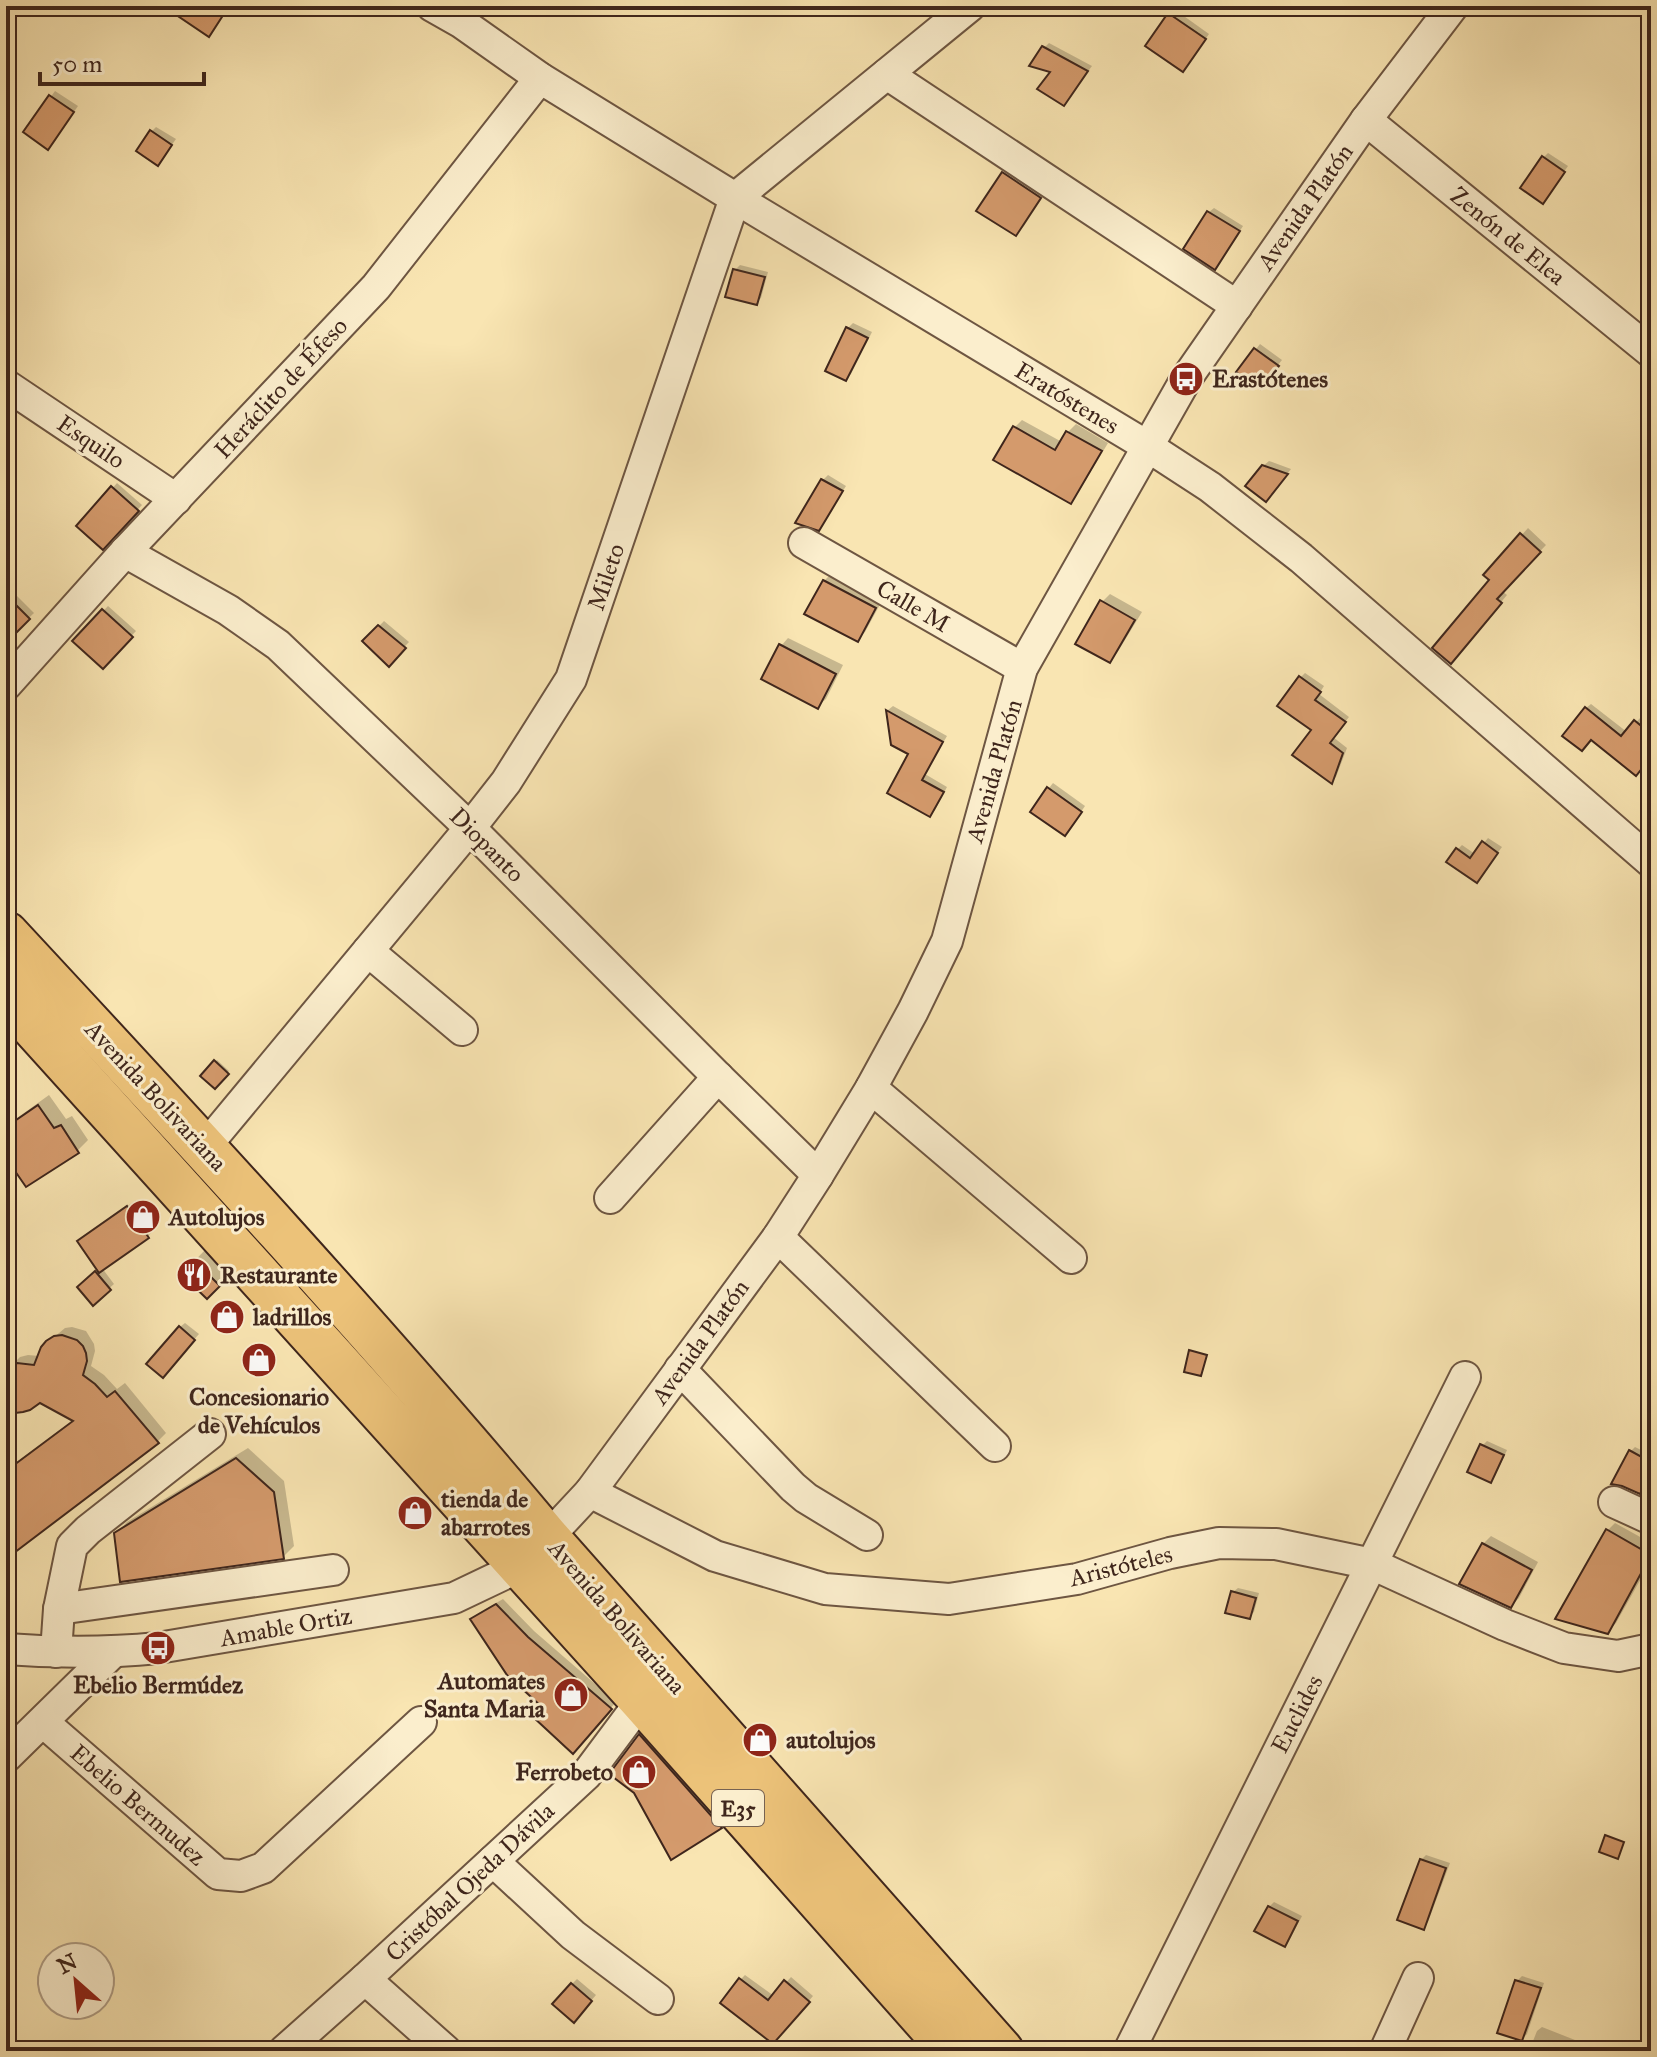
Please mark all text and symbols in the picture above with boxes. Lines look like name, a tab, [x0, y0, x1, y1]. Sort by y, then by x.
scale bar	[40, 36, 204, 86]
text: 50 m	[52, 49, 102, 79]
street label: Avenida Platón	[1250, 138, 1360, 277]
street label: Zenón de Elea	[1444, 180, 1572, 292]
street label: Heráclito de Éfeso	[208, 311, 354, 465]
street label: Eratóstenes	[1010, 355, 1124, 441]
bus stop icon: Erastótenes	[1167, 360, 1205, 398]
place label: Erastótenes	[1212, 364, 1328, 394]
street label: Esquilo	[51, 408, 131, 476]
street label: Mileto	[581, 540, 631, 614]
street label: Calle M	[871, 573, 955, 639]
street label: Avenida Platón	[959, 696, 1029, 847]
street label: Diopanto	[443, 801, 531, 889]
street label: Avenida Bolivariana	[78, 1014, 234, 1178]
shop icon: Autolujos	[124, 1198, 162, 1236]
place label: Autolujos	[167, 1202, 265, 1232]
restaurant icon: Restaurante	[175, 1256, 213, 1294]
place label: Restaurante	[220, 1260, 337, 1290]
street label: Avenida Platón	[644, 1274, 755, 1411]
shop icon: ladrillos	[208, 1298, 246, 1336]
place label: ladrillos	[252, 1302, 331, 1332]
shop icon: Concesionario de Vehículos	[240, 1341, 278, 1379]
place label: Concesionario de Vehículos	[189, 1382, 329, 1440]
place label: tienda de abarrotes	[440, 1484, 531, 1542]
shop icon: tienda de abarrotes	[396, 1494, 434, 1532]
street label: Avenida Bolivariana	[541, 1533, 693, 1701]
street label: Aristóteles	[1065, 1539, 1176, 1593]
street label: Amable Ortiz	[217, 1601, 354, 1654]
bus stop icon: Ebelio Bermúdez	[139, 1629, 177, 1667]
place label: Automates Santa Maria	[424, 1666, 546, 1724]
place label: Ebelio Bermúdez	[73, 1670, 244, 1700]
street label: Euclides	[1265, 1670, 1329, 1758]
shop icon: Automates Santa Maria	[552, 1676, 590, 1714]
shop icon: autolujos	[741, 1721, 779, 1759]
place label: autolujos	[786, 1725, 876, 1755]
street label: Ebelio Bermudez	[64, 1738, 212, 1872]
shop icon: Ferrobeto	[620, 1753, 658, 1791]
place label: Ferrobeto	[515, 1757, 613, 1787]
road number: E35	[712, 1790, 764, 1826]
street label: Cristóbal Ojeda Dávila	[379, 1795, 561, 1968]
north arrow	[36, 1941, 116, 2021]
text: N	[53, 1947, 82, 1980]

